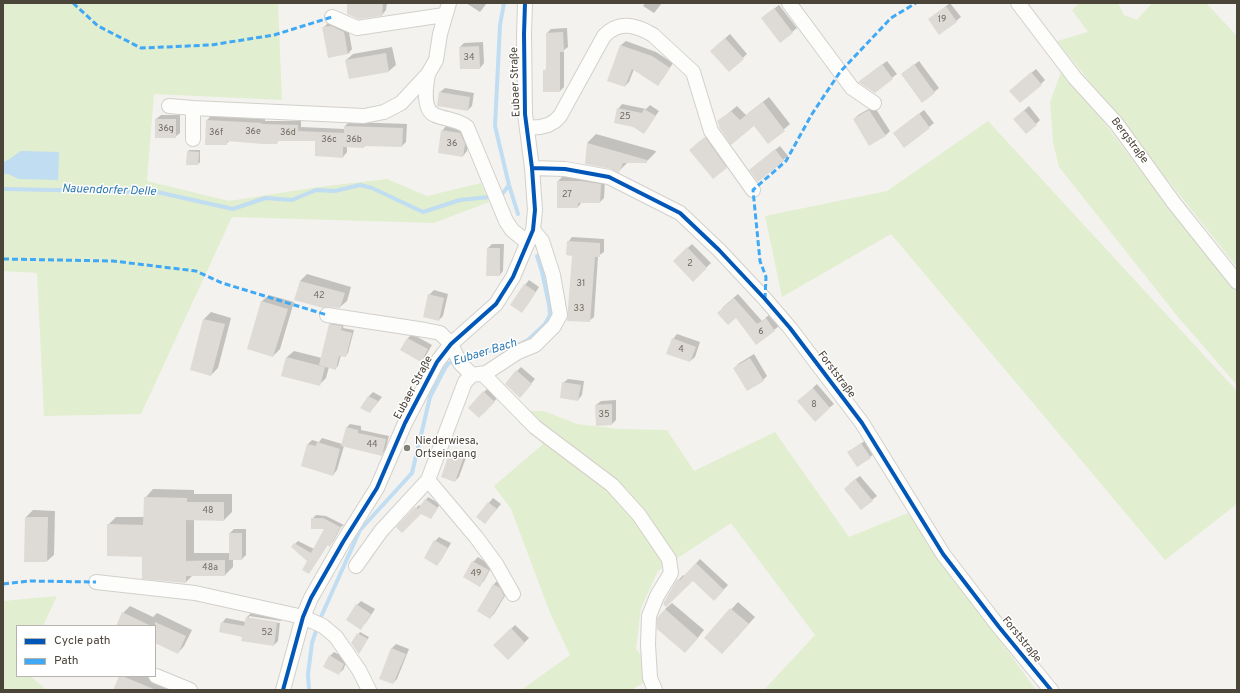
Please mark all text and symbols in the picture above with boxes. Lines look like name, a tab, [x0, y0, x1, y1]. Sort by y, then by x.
house number: 19	[938, 15, 946, 25]
street label: Eubaer Straße	[508, 47, 524, 117]
house number: 34	[463, 53, 475, 63]
house number: 25	[619, 112, 631, 122]
street label: Bergstraße	[1107, 115, 1151, 167]
house number: 36g	[158, 124, 174, 134]
house number: 36e	[245, 127, 261, 137]
house number: 36f	[209, 128, 223, 138]
house number: 36d	[280, 128, 296, 138]
house number: 36c	[321, 135, 337, 145]
house number: 36b	[346, 135, 362, 145]
house number: 36	[447, 139, 457, 149]
water label: Nauendorfer Delle	[62, 182, 156, 200]
house number: 27	[562, 190, 572, 200]
house number: 2	[687, 259, 693, 269]
house number: 31	[577, 279, 585, 289]
house number: 42	[313, 291, 325, 301]
house number: 33	[574, 304, 584, 314]
house number: 6	[758, 327, 764, 337]
water label: Eubaer Bach	[451, 336, 519, 370]
house number: 4	[678, 345, 684, 355]
street label: Forststraße	[814, 349, 858, 401]
street label: Eubaer Straße	[392, 354, 436, 422]
house number: 8	[811, 400, 817, 410]
house number: 35	[598, 410, 610, 420]
place label: Niederwiesa, Ortseingang	[415, 435, 478, 461]
house number: 44	[366, 440, 378, 450]
marker: Niederwiesa, Ortseingang	[402, 443, 412, 453]
house number: 48	[202, 506, 214, 516]
house number: 48a	[202, 563, 218, 573]
house number: 49	[471, 569, 481, 579]
street label: Forststraße	[998, 614, 1044, 666]
legend	[16, 625, 156, 677]
house number: 52	[261, 628, 273, 638]
text: Cycle path	[54, 633, 111, 649]
text: Path	[54, 653, 79, 669]

